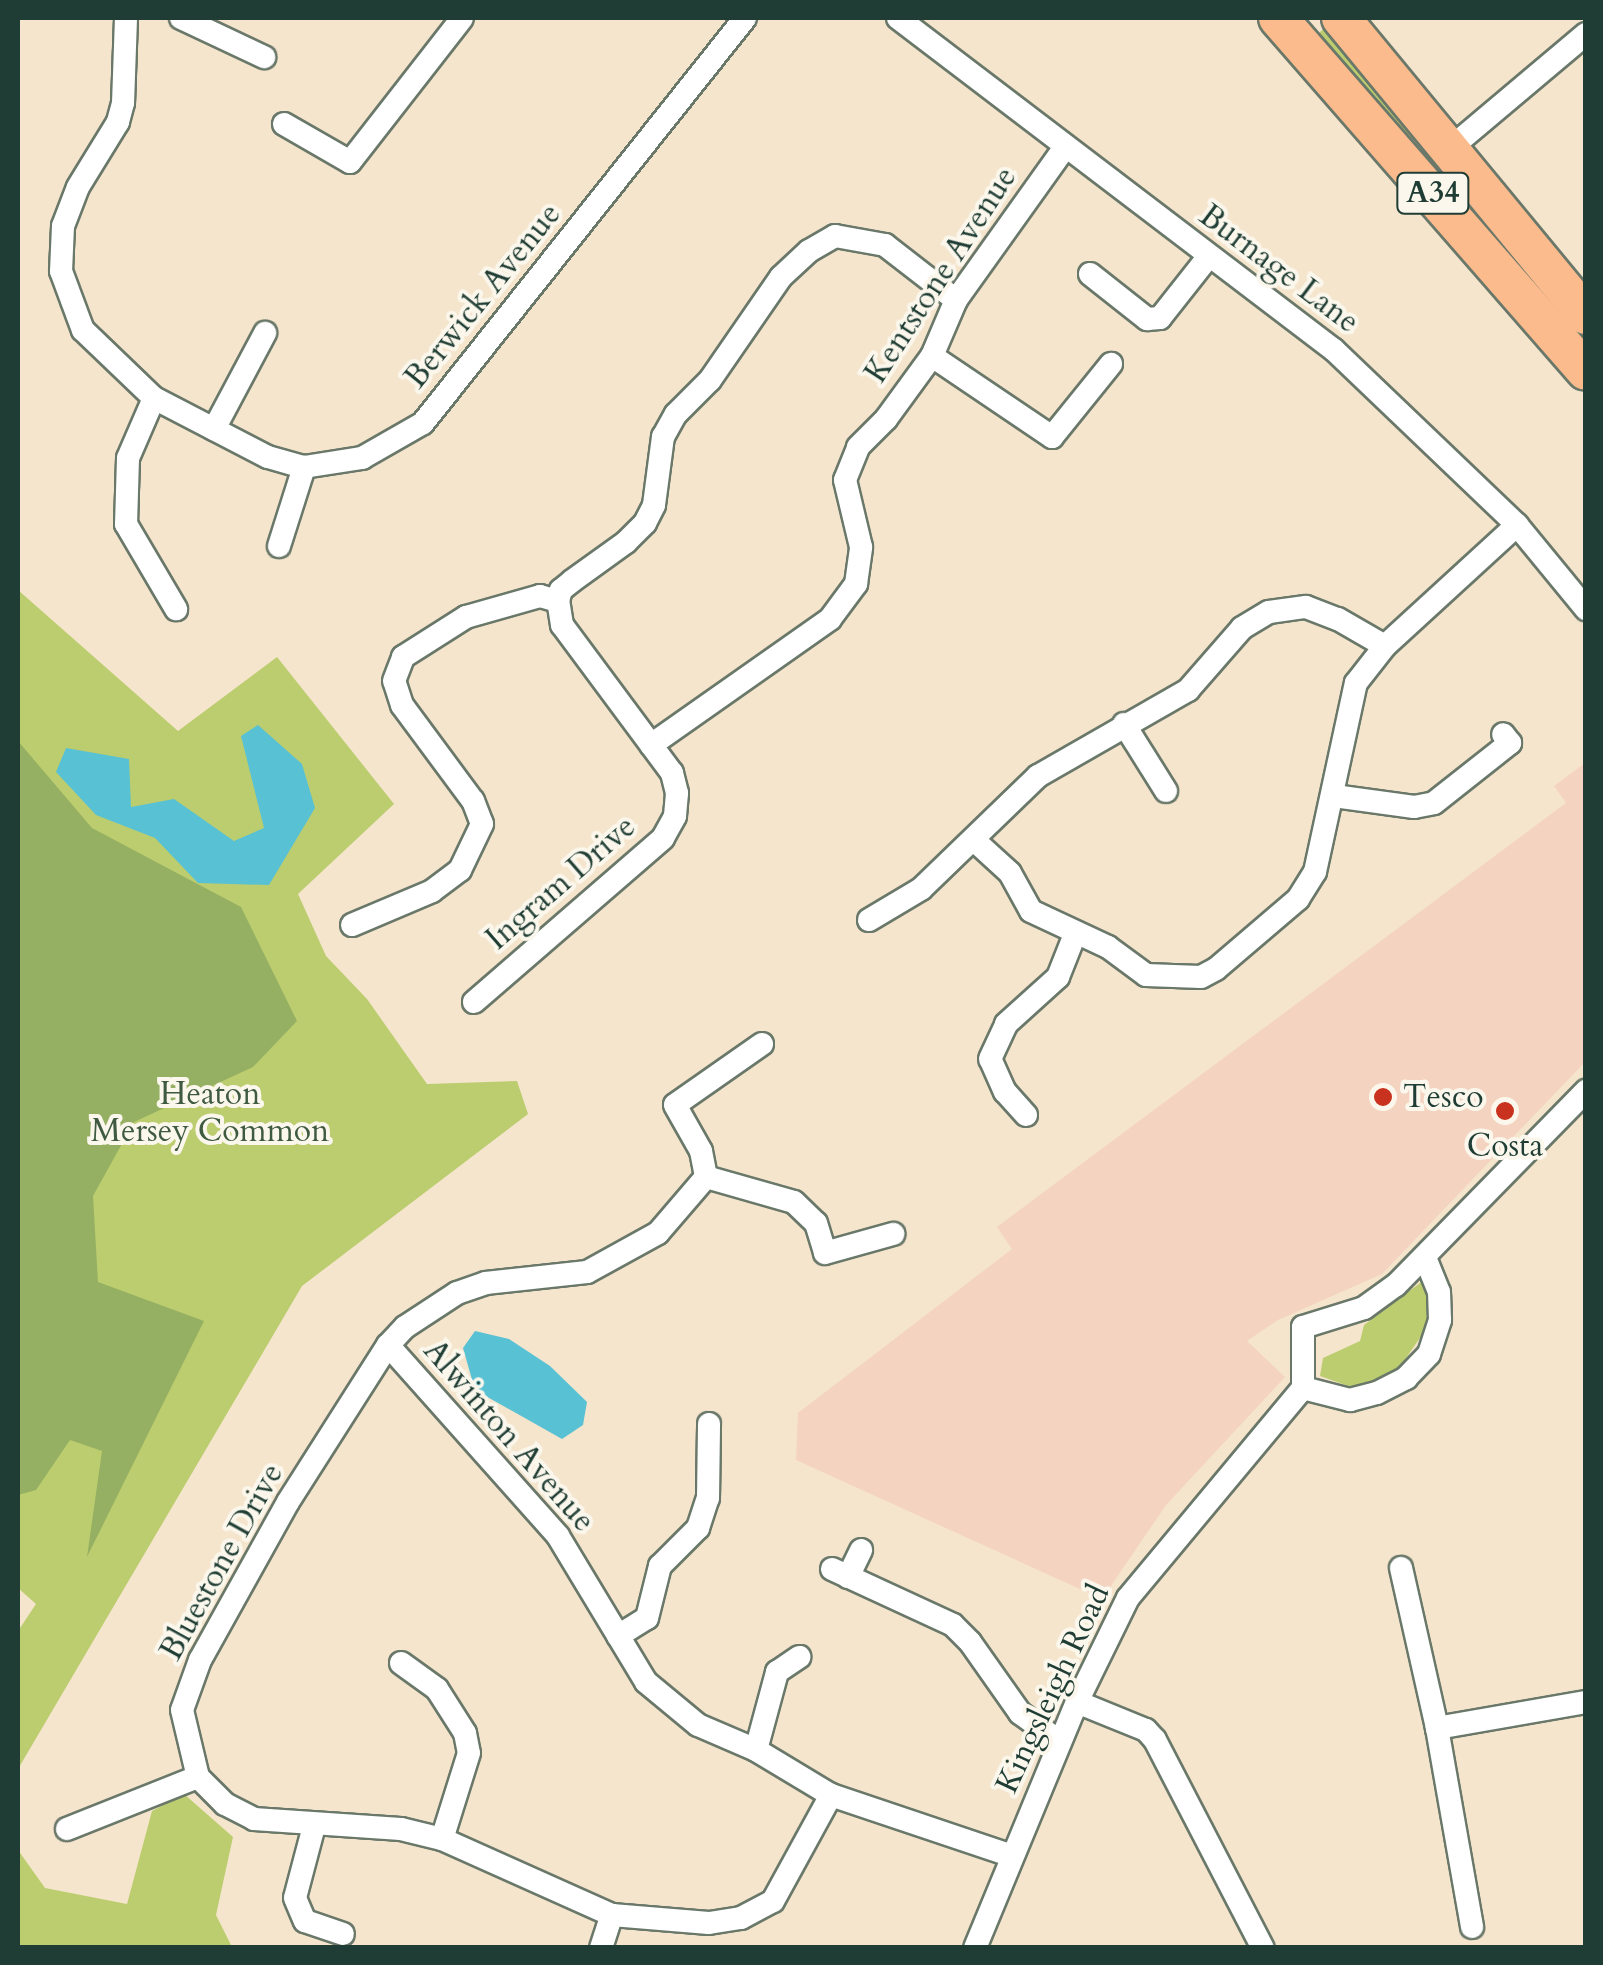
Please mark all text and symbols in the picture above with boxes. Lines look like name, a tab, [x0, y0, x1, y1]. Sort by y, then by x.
street label: Kentstone Avenue	[857, 160, 1025, 390]
road number: A34	[1396, 168, 1470, 218]
street label: Berwick Avenue	[397, 196, 569, 396]
street label: Burnage Lane	[1192, 197, 1366, 341]
street label: Ingram Drive	[478, 808, 644, 958]
park label: Heaton Mersey Common	[91, 1076, 329, 1151]
place label: Tesco	[1403, 1078, 1484, 1116]
marker: Tesco	[1372, 1086, 1394, 1108]
marker: Costa	[1494, 1100, 1516, 1122]
place label: Costa	[1467, 1127, 1543, 1165]
street label: Alwinton Avenue	[415, 1332, 603, 1540]
street label: Bluestone Drive	[152, 1457, 292, 1667]
street label: Kingsleigh Road	[988, 1579, 1118, 1799]

